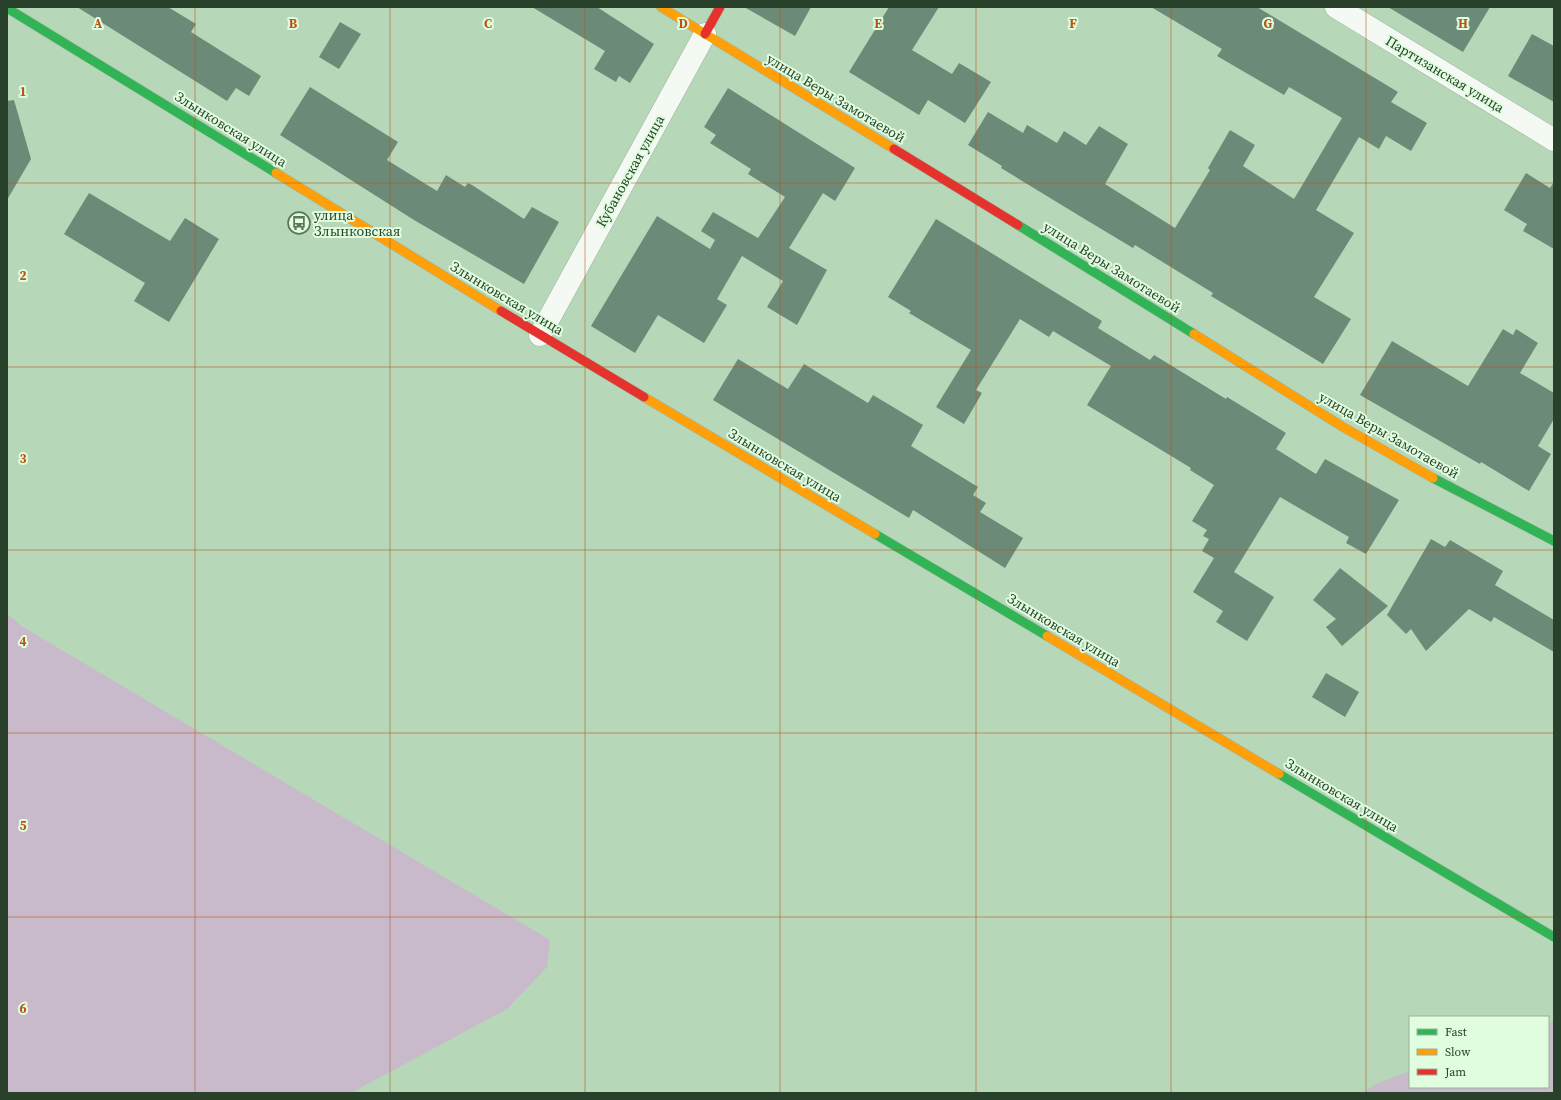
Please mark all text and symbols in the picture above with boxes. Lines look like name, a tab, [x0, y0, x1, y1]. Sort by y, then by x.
text: A	[94, 15, 103, 32]
text: B	[289, 15, 298, 32]
text: C	[484, 15, 492, 32]
text: D	[678, 15, 688, 32]
text: E	[874, 15, 882, 32]
text: F	[1069, 15, 1077, 32]
text: G	[1264, 15, 1273, 32]
text: H	[1458, 15, 1468, 32]
street label: Партизанская улица	[1382, 31, 1509, 118]
street label: улица Веры Замотаевой	[763, 49, 909, 147]
text: 1	[19, 83, 27, 100]
street label: Злынковская улица	[171, 86, 292, 172]
street label: Кубановская улица	[591, 110, 670, 231]
place label: улица Злынковская	[314, 205, 400, 241]
bus stop icon: улица Злынковская	[286, 210, 312, 236]
street label: улица Веры Замотаевой	[1039, 216, 1185, 318]
street label: Злынковская улица	[447, 256, 568, 340]
text: 2	[19, 267, 27, 284]
street label: улица Веры Замотаевой	[1315, 387, 1463, 483]
street label: Злынковская улица	[725, 423, 846, 507]
text: 3	[19, 450, 27, 467]
street label: Злынковская улица	[1004, 588, 1125, 672]
text: 4	[19, 633, 27, 650]
street label: Злынковская улица	[1282, 753, 1403, 837]
text: 5	[19, 817, 27, 834]
text: 6	[19, 1000, 27, 1017]
legend	[1409, 1016, 1549, 1088]
text: Fast	[1445, 1024, 1467, 1040]
text: Slow	[1445, 1044, 1471, 1060]
text: Jam	[1444, 1064, 1466, 1080]

